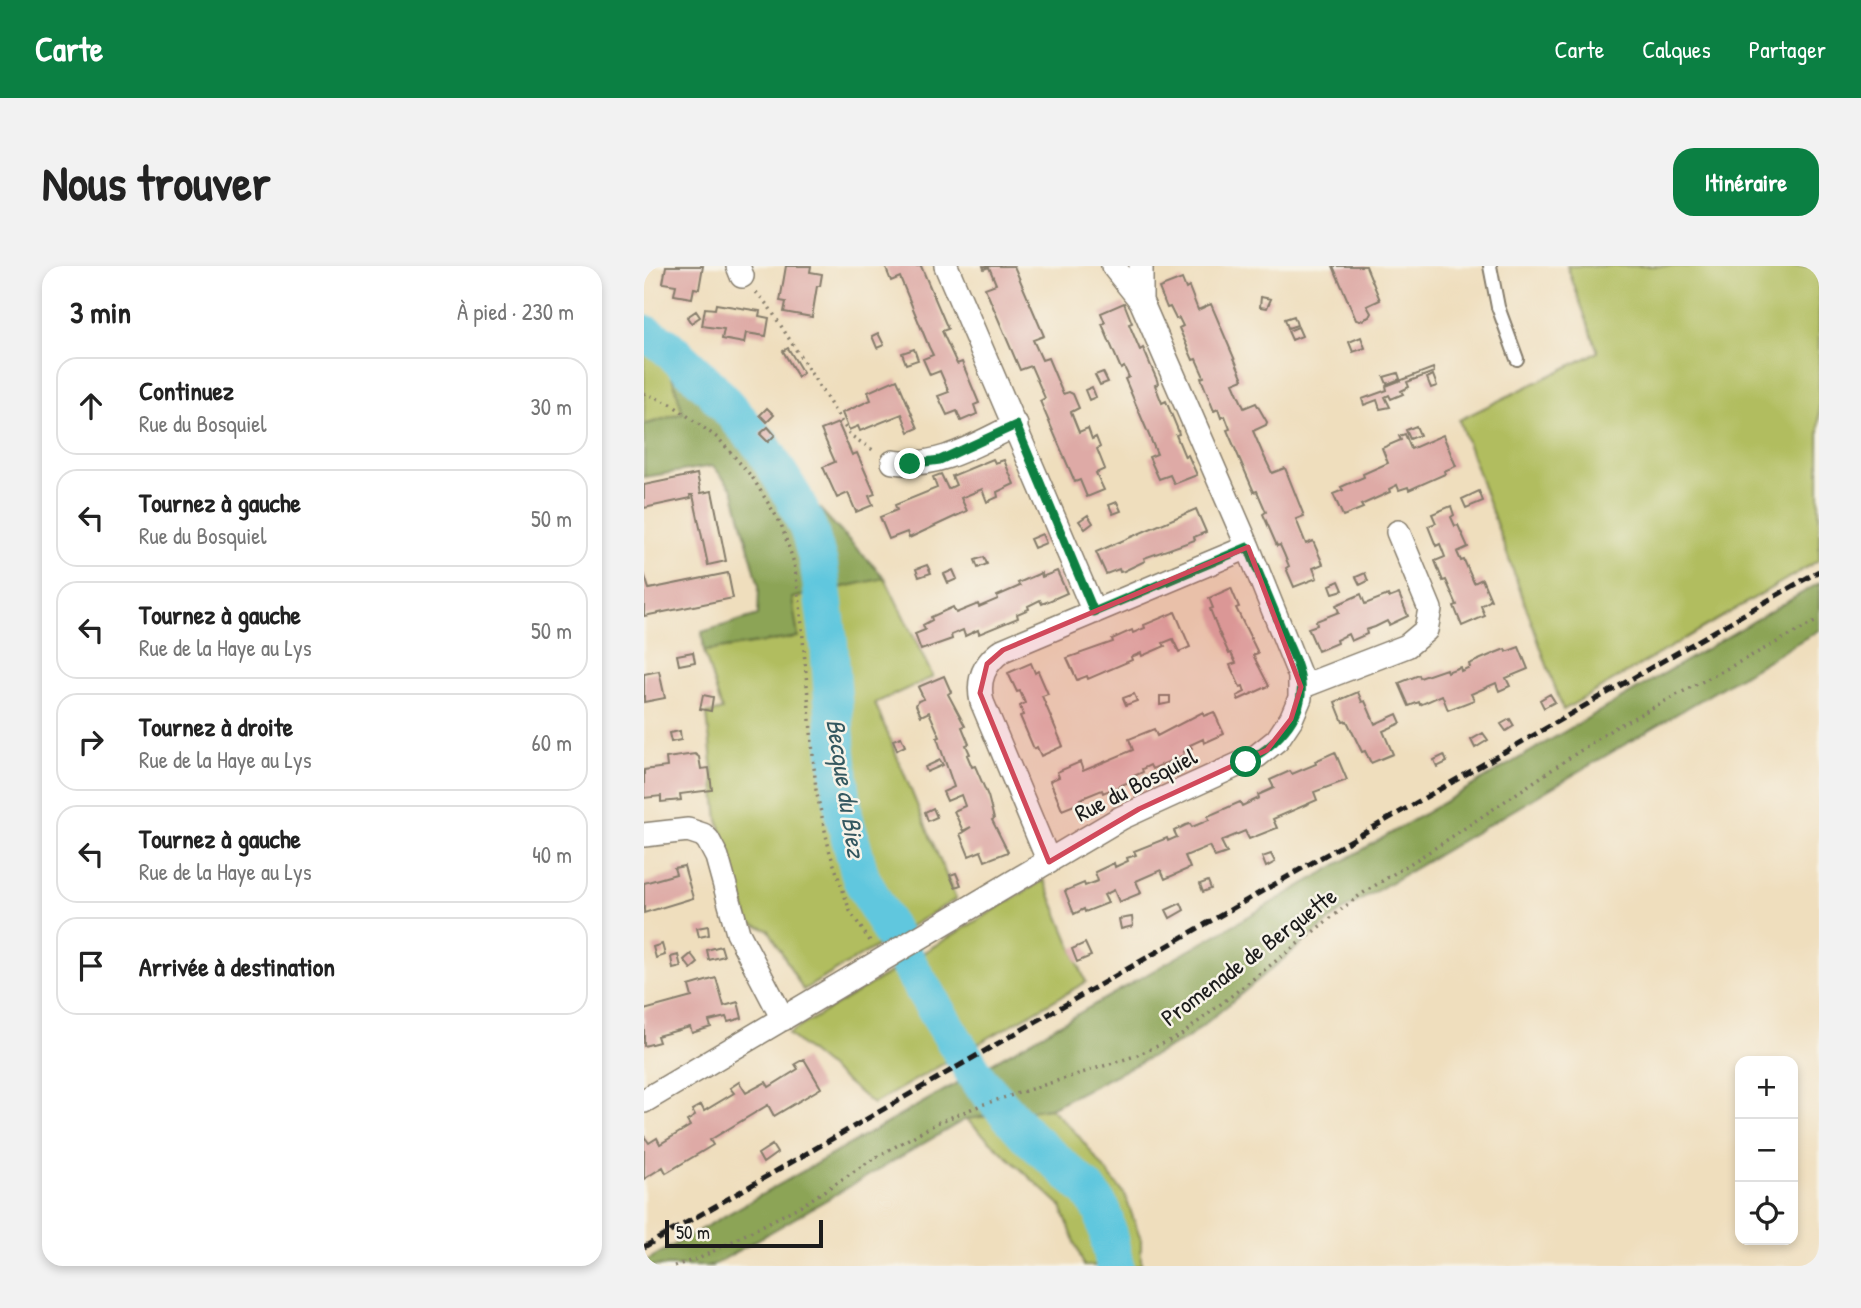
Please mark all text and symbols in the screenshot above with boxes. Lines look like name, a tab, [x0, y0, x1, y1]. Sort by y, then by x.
text: Carte	[35, 27, 103, 71]
text: Carte	[1555, 33, 1604, 65]
text: Calques	[1642, 33, 1711, 65]
text: Partager	[1749, 33, 1826, 65]
button: Itinéraire	[1673, 148, 1819, 216]
text: Nous trouver	[42, 149, 271, 215]
text: 3 min	[70, 292, 131, 332]
text: À pied · 230 m	[457, 296, 574, 327]
text: Continuez	[139, 373, 234, 408]
icon: ahead	[72, 387, 110, 425]
text: 30 m	[530, 391, 572, 422]
text: Rue du Bosquiel	[139, 408, 267, 439]
route end	[894, 448, 925, 479]
text: Tournez à gauche	[139, 485, 301, 520]
icon: left	[72, 499, 110, 537]
text: 50 m	[531, 503, 572, 534]
text: Rue du Bosquiel	[139, 520, 267, 551]
text: Tournez à gauche	[139, 597, 301, 632]
icon: left	[72, 611, 110, 649]
text: 50 m	[531, 615, 572, 646]
text: Rue de la Haye au Lys	[139, 632, 312, 663]
text: Tournez à droite	[139, 709, 293, 744]
water label: Becque du Biez	[817, 716, 875, 861]
icon: right	[72, 723, 110, 761]
text: 60 m	[532, 727, 572, 758]
street label: Rue du Bosquiel	[1069, 739, 1203, 829]
text: Rue de la Haye au Lys	[139, 744, 312, 775]
route start	[1230, 746, 1261, 777]
text: Tournez à gauche	[139, 821, 301, 856]
icon: left	[72, 835, 110, 873]
text: 40 m	[532, 839, 572, 870]
text: Rue de la Haye au Lys	[139, 856, 312, 887]
street label: Promenade de Berguette	[1154, 879, 1343, 1033]
icon: arrive	[72, 947, 110, 985]
text: Arrivée à destination	[139, 949, 335, 984]
map controls	[1735, 1056, 1798, 1245]
button: +	[1735, 1056, 1798, 1119]
button: −	[1735, 1119, 1798, 1182]
button: locate	[1735, 1182, 1798, 1245]
scale bar	[665, 1217, 822, 1249]
text: 50 m	[676, 1219, 710, 1245]

